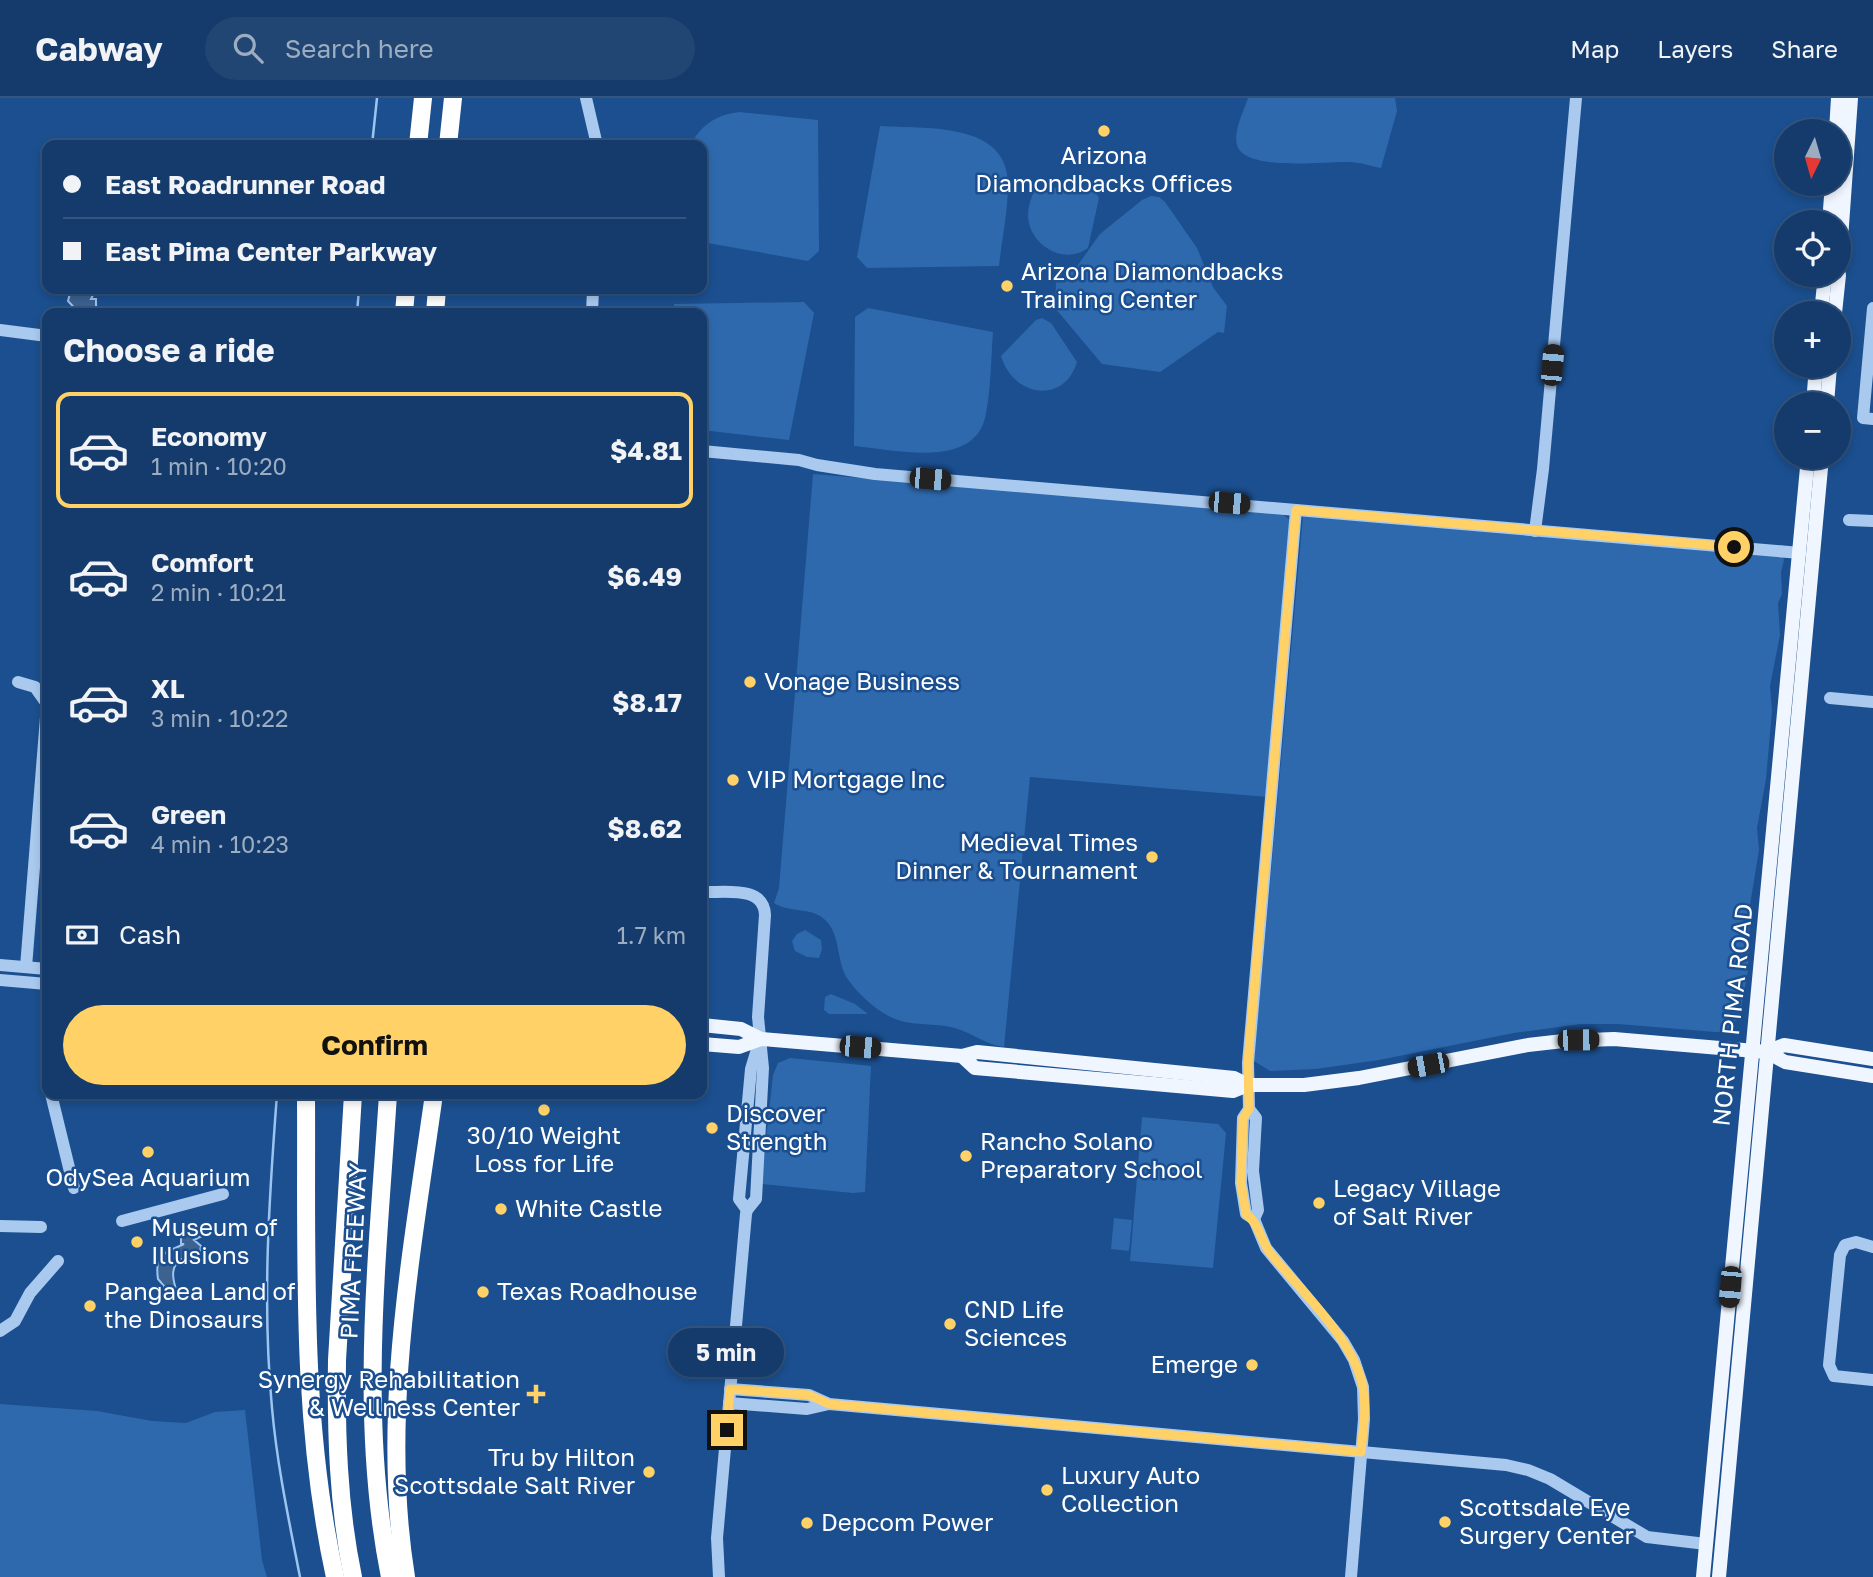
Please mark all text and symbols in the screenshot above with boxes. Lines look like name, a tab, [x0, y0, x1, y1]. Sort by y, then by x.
search box	[205, 17, 695, 80]
text: Cabway	[35, 29, 163, 68]
icon: search	[229, 29, 267, 67]
text: Search here	[285, 33, 434, 64]
text: Map	[1570, 34, 1619, 63]
text: Layers	[1657, 34, 1733, 63]
text: Share	[1771, 34, 1838, 63]
north arrow	[1774, 119, 1852, 196]
map controls	[1774, 119, 1851, 469]
marker: Arizona Diamondbacks Offices	[1096, 123, 1112, 139]
place label: Arizona Diamondbacks Offices	[975, 140, 1233, 197]
text: East Roadrunner Road	[105, 169, 385, 200]
button: locate	[1774, 210, 1851, 287]
text: East Pima Center Parkway	[105, 236, 437, 267]
place label: Arizona Diamondbacks Training Center	[1021, 256, 1283, 313]
marker: Arizona Diamondbacks Training Center	[999, 278, 1015, 294]
button: +	[1774, 301, 1851, 378]
text: Choose a ride	[63, 331, 275, 369]
car	[1540, 343, 1565, 387]
button: −	[1774, 392, 1851, 469]
icon: car	[67, 419, 130, 482]
text: Economy	[151, 421, 267, 452]
text: $4.81	[610, 435, 682, 466]
text: 1 min · 10:20	[151, 452, 287, 480]
car	[909, 467, 952, 491]
car	[1208, 491, 1251, 515]
route start	[1718, 531, 1750, 563]
icon: car	[67, 545, 130, 608]
text: Comfort	[151, 547, 254, 578]
text: $6.49	[607, 561, 682, 592]
text: 2 min · 10:21	[151, 578, 286, 606]
place label: Vonage Business	[764, 666, 960, 695]
icon: car	[67, 671, 130, 734]
text: XL	[151, 673, 185, 704]
marker: Vonage Business	[742, 674, 758, 690]
text: $8.17	[612, 687, 682, 718]
text: 3 min · 10:22	[151, 704, 288, 732]
place label: VIP Mortgage Inc	[747, 764, 945, 793]
marker: VIP Mortgage Inc	[725, 772, 741, 788]
icon: car	[67, 797, 130, 860]
text: Green	[151, 799, 226, 830]
text: $8.62	[607, 813, 682, 844]
place label: Medieval Times Dinner & Tournament	[895, 827, 1138, 884]
text: 4 min · 10:23	[151, 830, 289, 858]
marker: Medieval Times Dinner & Tournament	[1144, 849, 1160, 865]
street label: NORTH PIMA ROAD	[1705, 902, 1758, 1128]
icon: cash	[63, 916, 101, 954]
text: Cash	[119, 919, 181, 950]
text: 1.7 km	[617, 921, 686, 949]
button: Confirm	[63, 1005, 686, 1085]
car	[1557, 1029, 1600, 1051]
car	[839, 1035, 882, 1059]
car	[1406, 1051, 1451, 1079]
place label: Discover Strength	[726, 1098, 827, 1155]
marker: 30/10 Weight Loss for Life	[536, 1102, 552, 1118]
place label: 30/10 Weight Loss for Life	[467, 1120, 621, 1177]
marker: Discover Strength	[704, 1120, 720, 1136]
place label: Rancho Solano Preparatory School	[980, 1126, 1203, 1183]
marker: OdySea Aquarium	[140, 1144, 156, 1160]
marker: Rancho Solano Preparatory School	[958, 1148, 974, 1164]
street label: PIMA FREEWAY	[333, 1161, 372, 1340]
place label: OdySea Aquarium	[45, 1162, 251, 1191]
place label: Legacy Village of Salt River	[1333, 1173, 1501, 1230]
place label: White Castle	[515, 1193, 662, 1222]
marker: Legacy Village of Salt River	[1311, 1195, 1327, 1211]
marker: White Castle	[493, 1201, 509, 1217]
place label: Museum of Illusions	[151, 1212, 278, 1269]
marker: Museum of Illusions	[129, 1234, 145, 1250]
car	[1718, 1265, 1743, 1309]
place label: Pangaea Land of the Dinosaurs	[104, 1276, 296, 1333]
place label: Texas Roadhouse	[497, 1276, 698, 1305]
marker: Texas Roadhouse	[475, 1284, 491, 1300]
place label: CND Life Sciences	[964, 1294, 1067, 1351]
marker: Pangaea Land of the Dinosaurs	[82, 1298, 98, 1314]
marker: CND Life Sciences	[942, 1316, 958, 1332]
callout: 5 min	[669, 1328, 785, 1378]
text: 5 min	[696, 1338, 756, 1366]
place label: Emerge	[1150, 1349, 1238, 1378]
marker: Emerge	[1244, 1357, 1260, 1373]
place label: Synergy Rehabilitation & Wellness Center	[258, 1364, 520, 1421]
marker: Synergy Rehabilitation & Wellness Center	[526, 1384, 546, 1404]
route end	[711, 1414, 743, 1446]
place label: Tru by Hilton Scottsdale Salt River	[394, 1442, 635, 1499]
place label: Luxury Auto Collection	[1061, 1460, 1200, 1517]
marker: Tru by Hilton Scottsdale Salt River	[641, 1464, 657, 1480]
marker: Luxury Auto Collection	[1039, 1482, 1055, 1498]
place label: Scottsdale Eye Surgery Center	[1459, 1492, 1634, 1549]
place label: Depcom Power	[821, 1507, 993, 1536]
marker: Scottsdale Eye Surgery Center	[1437, 1514, 1453, 1530]
marker: Depcom Power	[799, 1515, 815, 1531]

